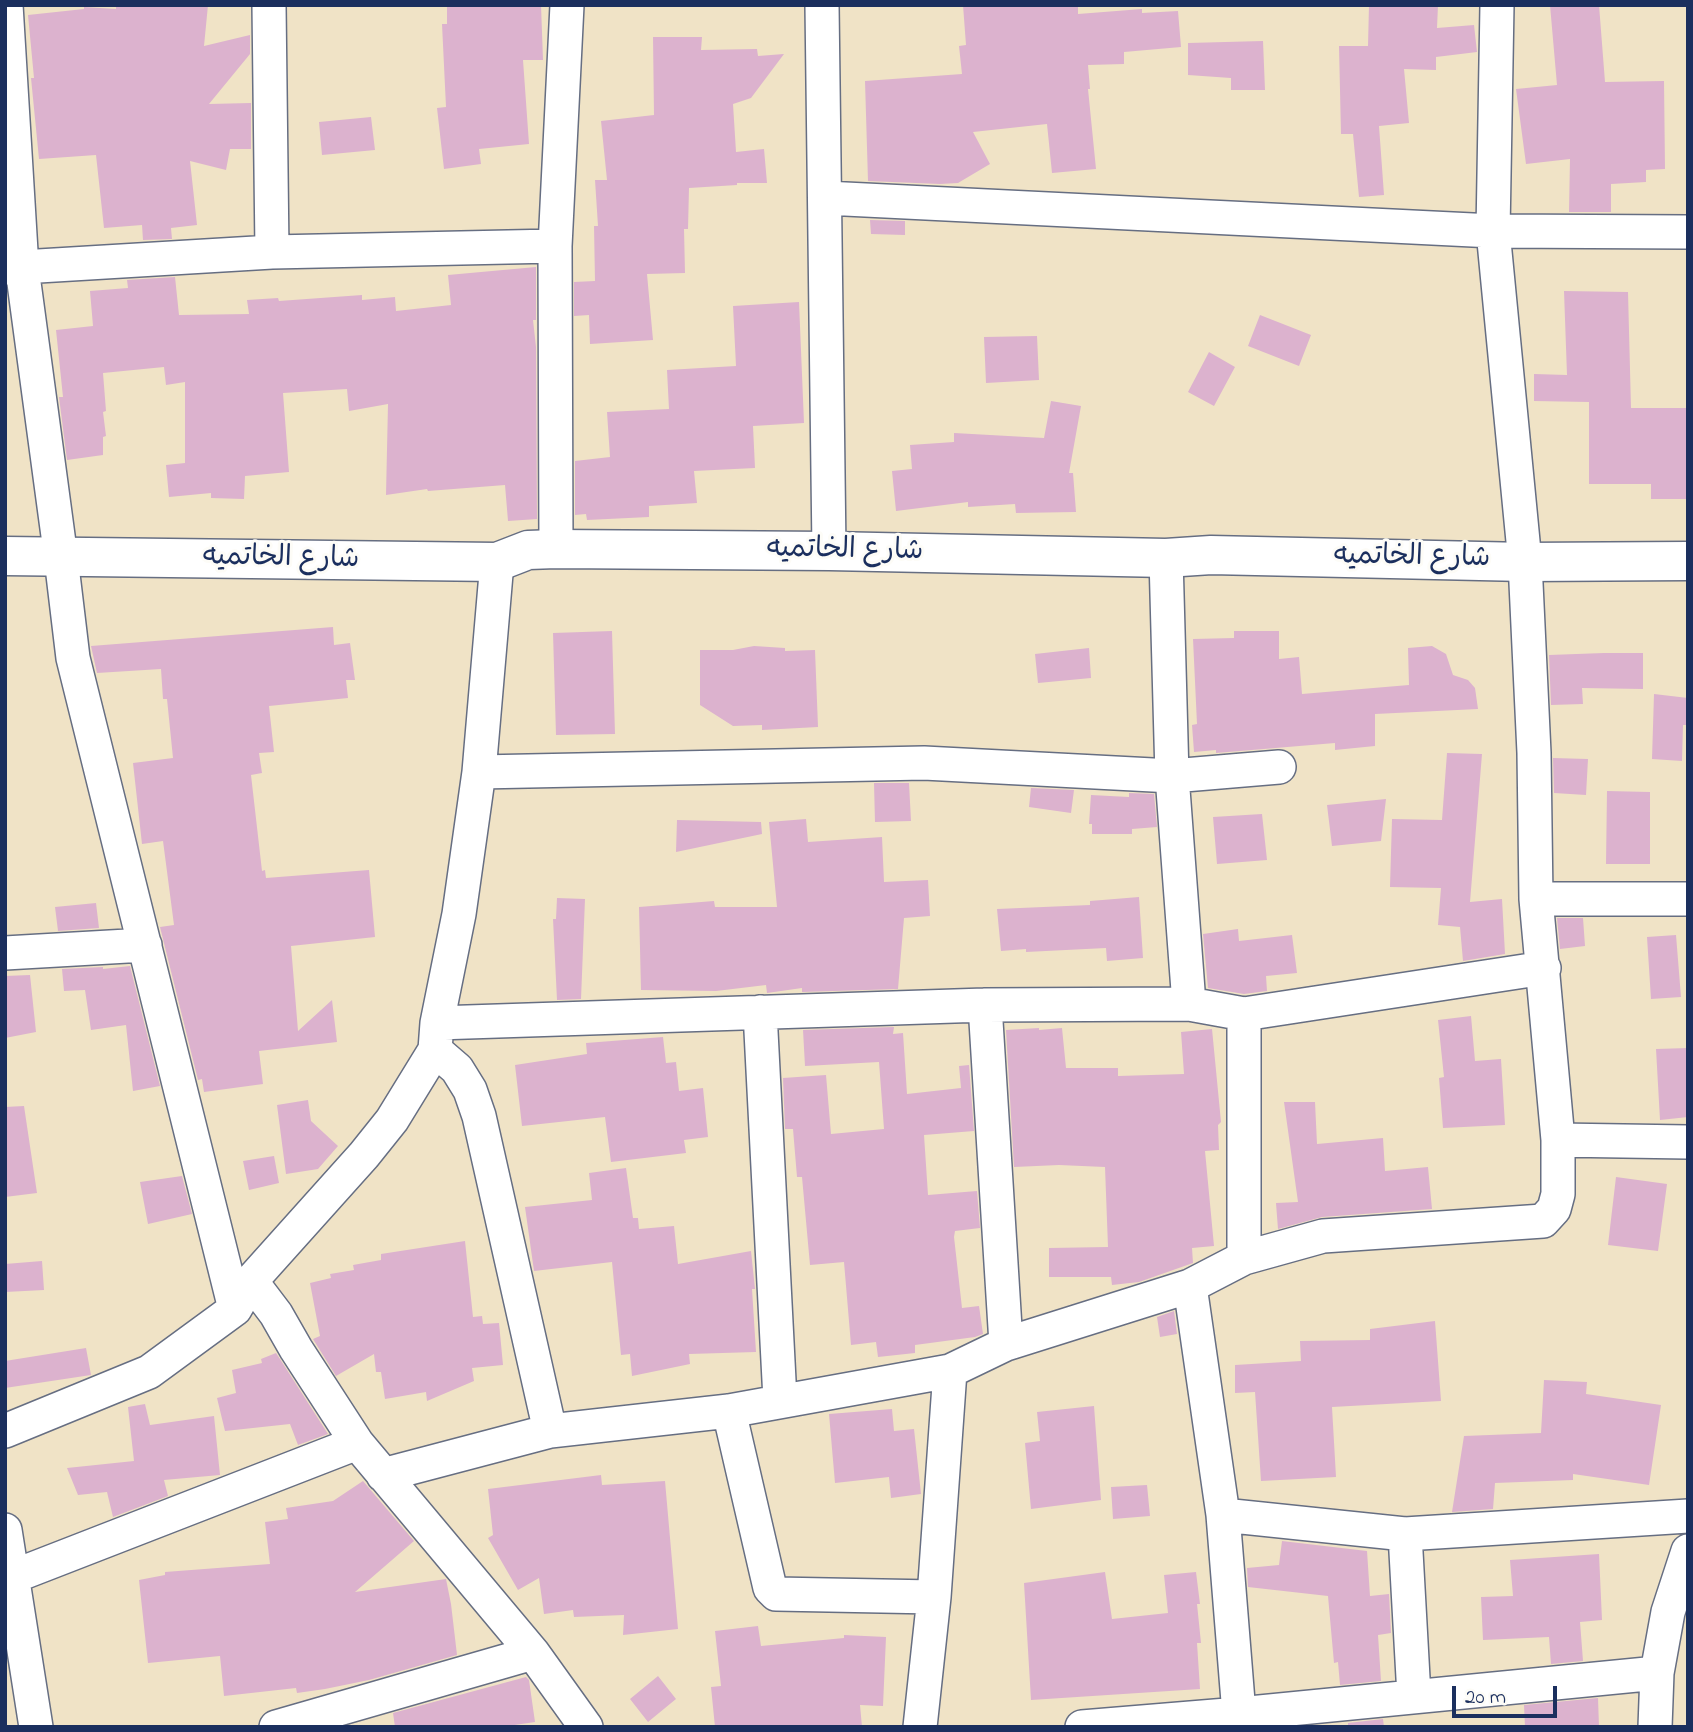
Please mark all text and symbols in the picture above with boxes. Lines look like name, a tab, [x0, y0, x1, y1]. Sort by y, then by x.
street label: شارع الخاتميه	[766, 534, 924, 570]
street label: شارع الخاتميه	[1333, 541, 1491, 577]
street label: شارع الخاتميه	[202, 542, 360, 578]
scale bar	[1455, 1672, 1560, 1716]
text: 20 m	[1465, 1683, 1506, 1713]

